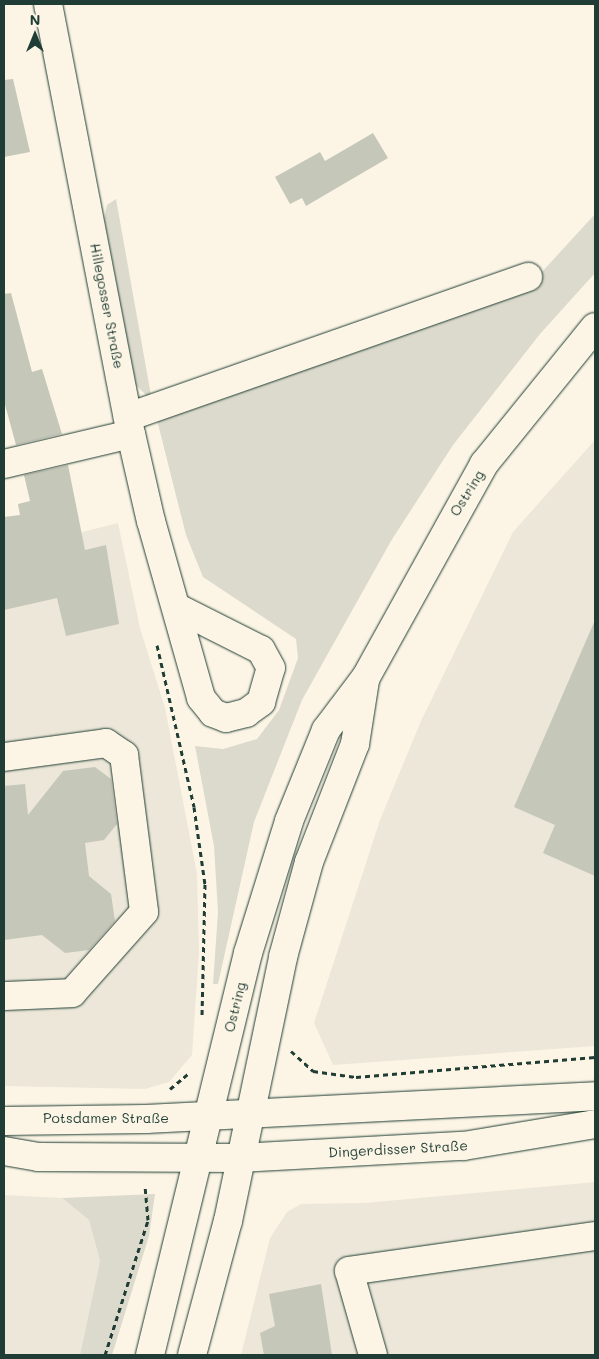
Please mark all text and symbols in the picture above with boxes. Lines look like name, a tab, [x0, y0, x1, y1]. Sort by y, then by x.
north arrow	[10, 10, 60, 60]
text: N	[30, 10, 40, 29]
street label: Hillegosser Straße	[87, 242, 127, 370]
street label: Ostring	[446, 467, 488, 519]
street label: Ostring	[221, 980, 249, 1034]
street label: Potsdamer Straße	[43, 1110, 169, 1126]
street label: Dingerdisser Straße	[328, 1137, 468, 1161]

